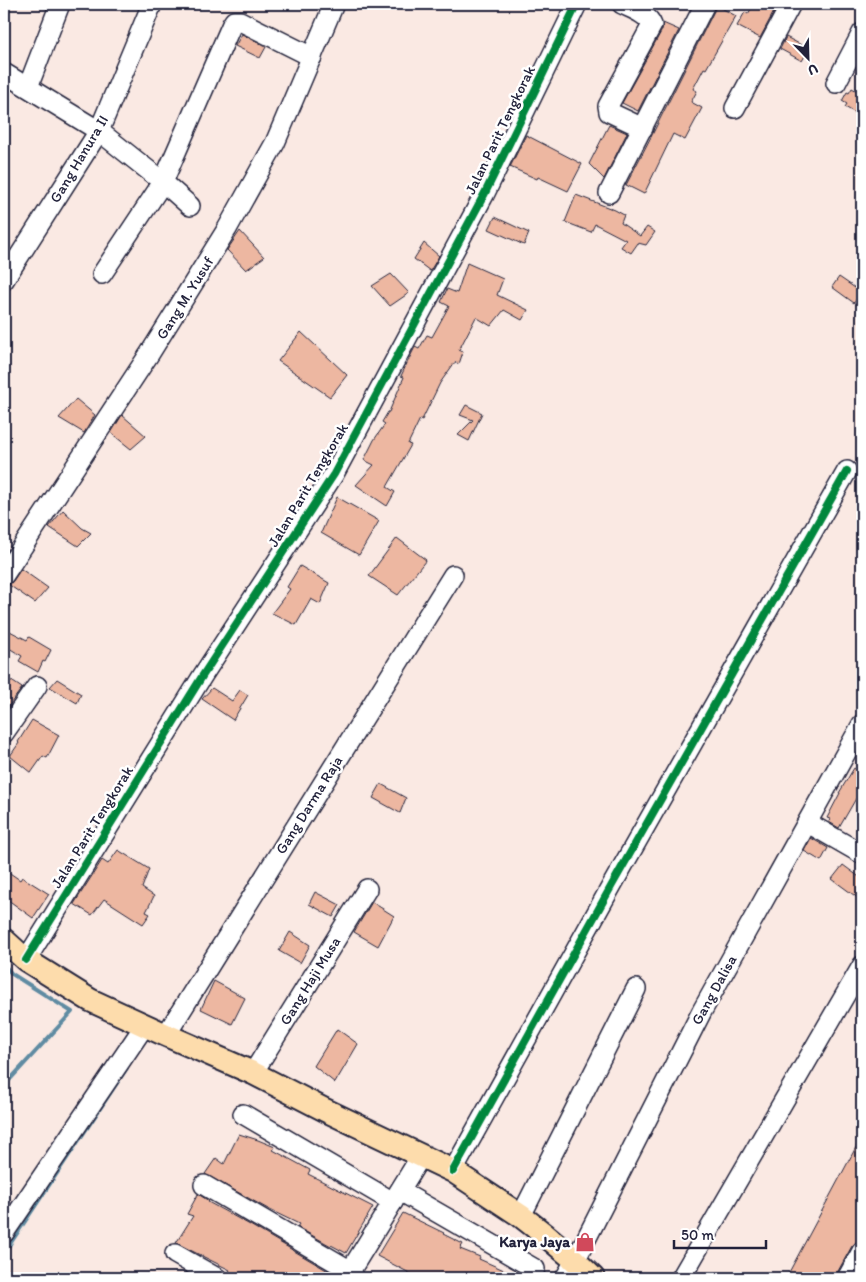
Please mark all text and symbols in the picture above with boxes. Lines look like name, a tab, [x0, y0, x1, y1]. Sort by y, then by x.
north arrow	[784, 32, 834, 82]
text: U	[805, 60, 820, 79]
street label: Jalan Parit Tengkorak	[461, 63, 539, 197]
street label: Gang Hanura II	[46, 112, 112, 206]
street label: Gang M. Yusuf	[152, 253, 218, 343]
street label: Jalan Parit Tengkorak	[264, 420, 352, 550]
street label: Gang Darma Raja	[272, 752, 347, 857]
street label: Jalan Parit Tengkorak	[47, 762, 137, 891]
street label: Gang Haji Musa	[276, 933, 345, 1028]
street label: Gang Dalisa	[687, 952, 741, 1028]
scale bar	[674, 1217, 766, 1249]
text: 50 m	[681, 1226, 714, 1244]
shop icon: Karya Jaya	[574, 1231, 596, 1253]
place label: Karya Jaya	[499, 1233, 570, 1252]

